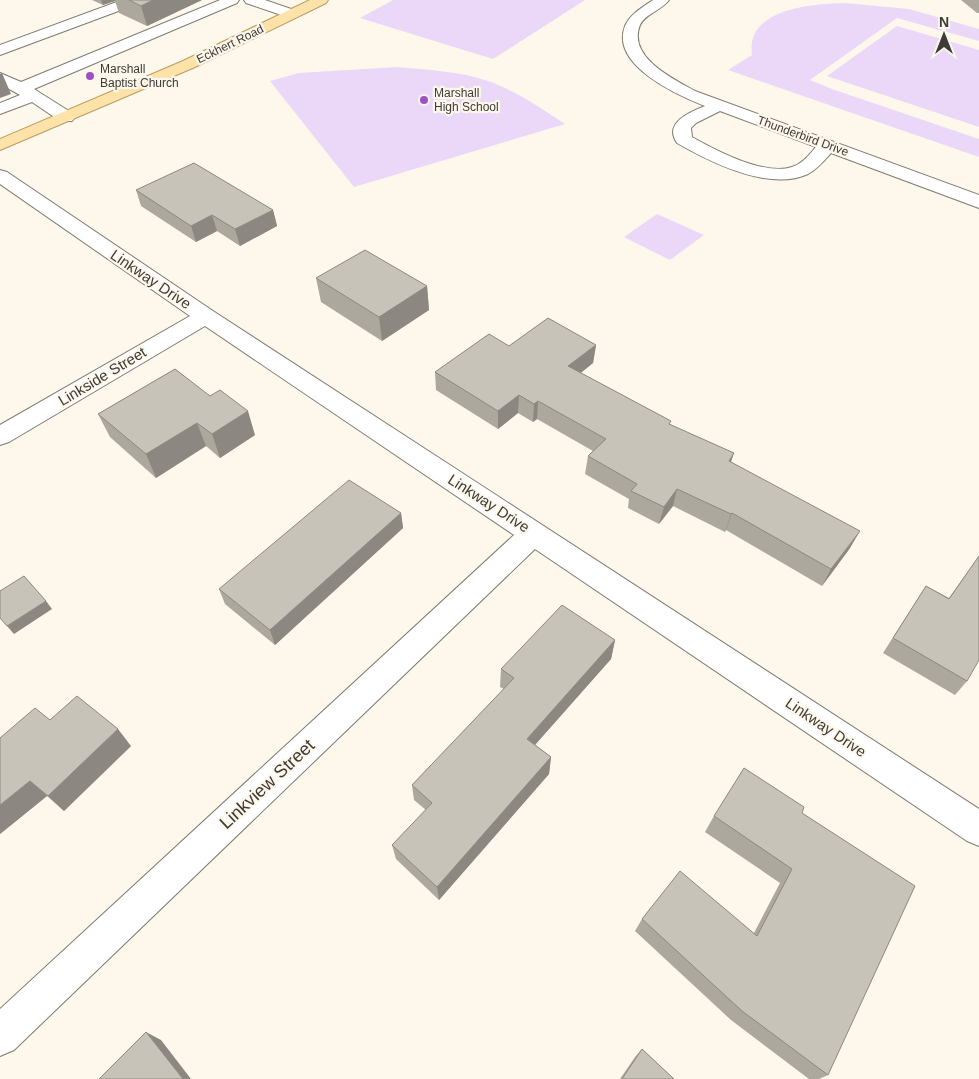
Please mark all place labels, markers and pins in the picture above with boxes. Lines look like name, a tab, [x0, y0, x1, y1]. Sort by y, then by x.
place label: Marshall Baptist Church	[100, 62, 179, 90]
marker: Marshall Baptist Church	[84, 70, 96, 82]
place label: Marshall High School	[434, 86, 499, 114]
marker: Marshall High School	[418, 94, 430, 106]

